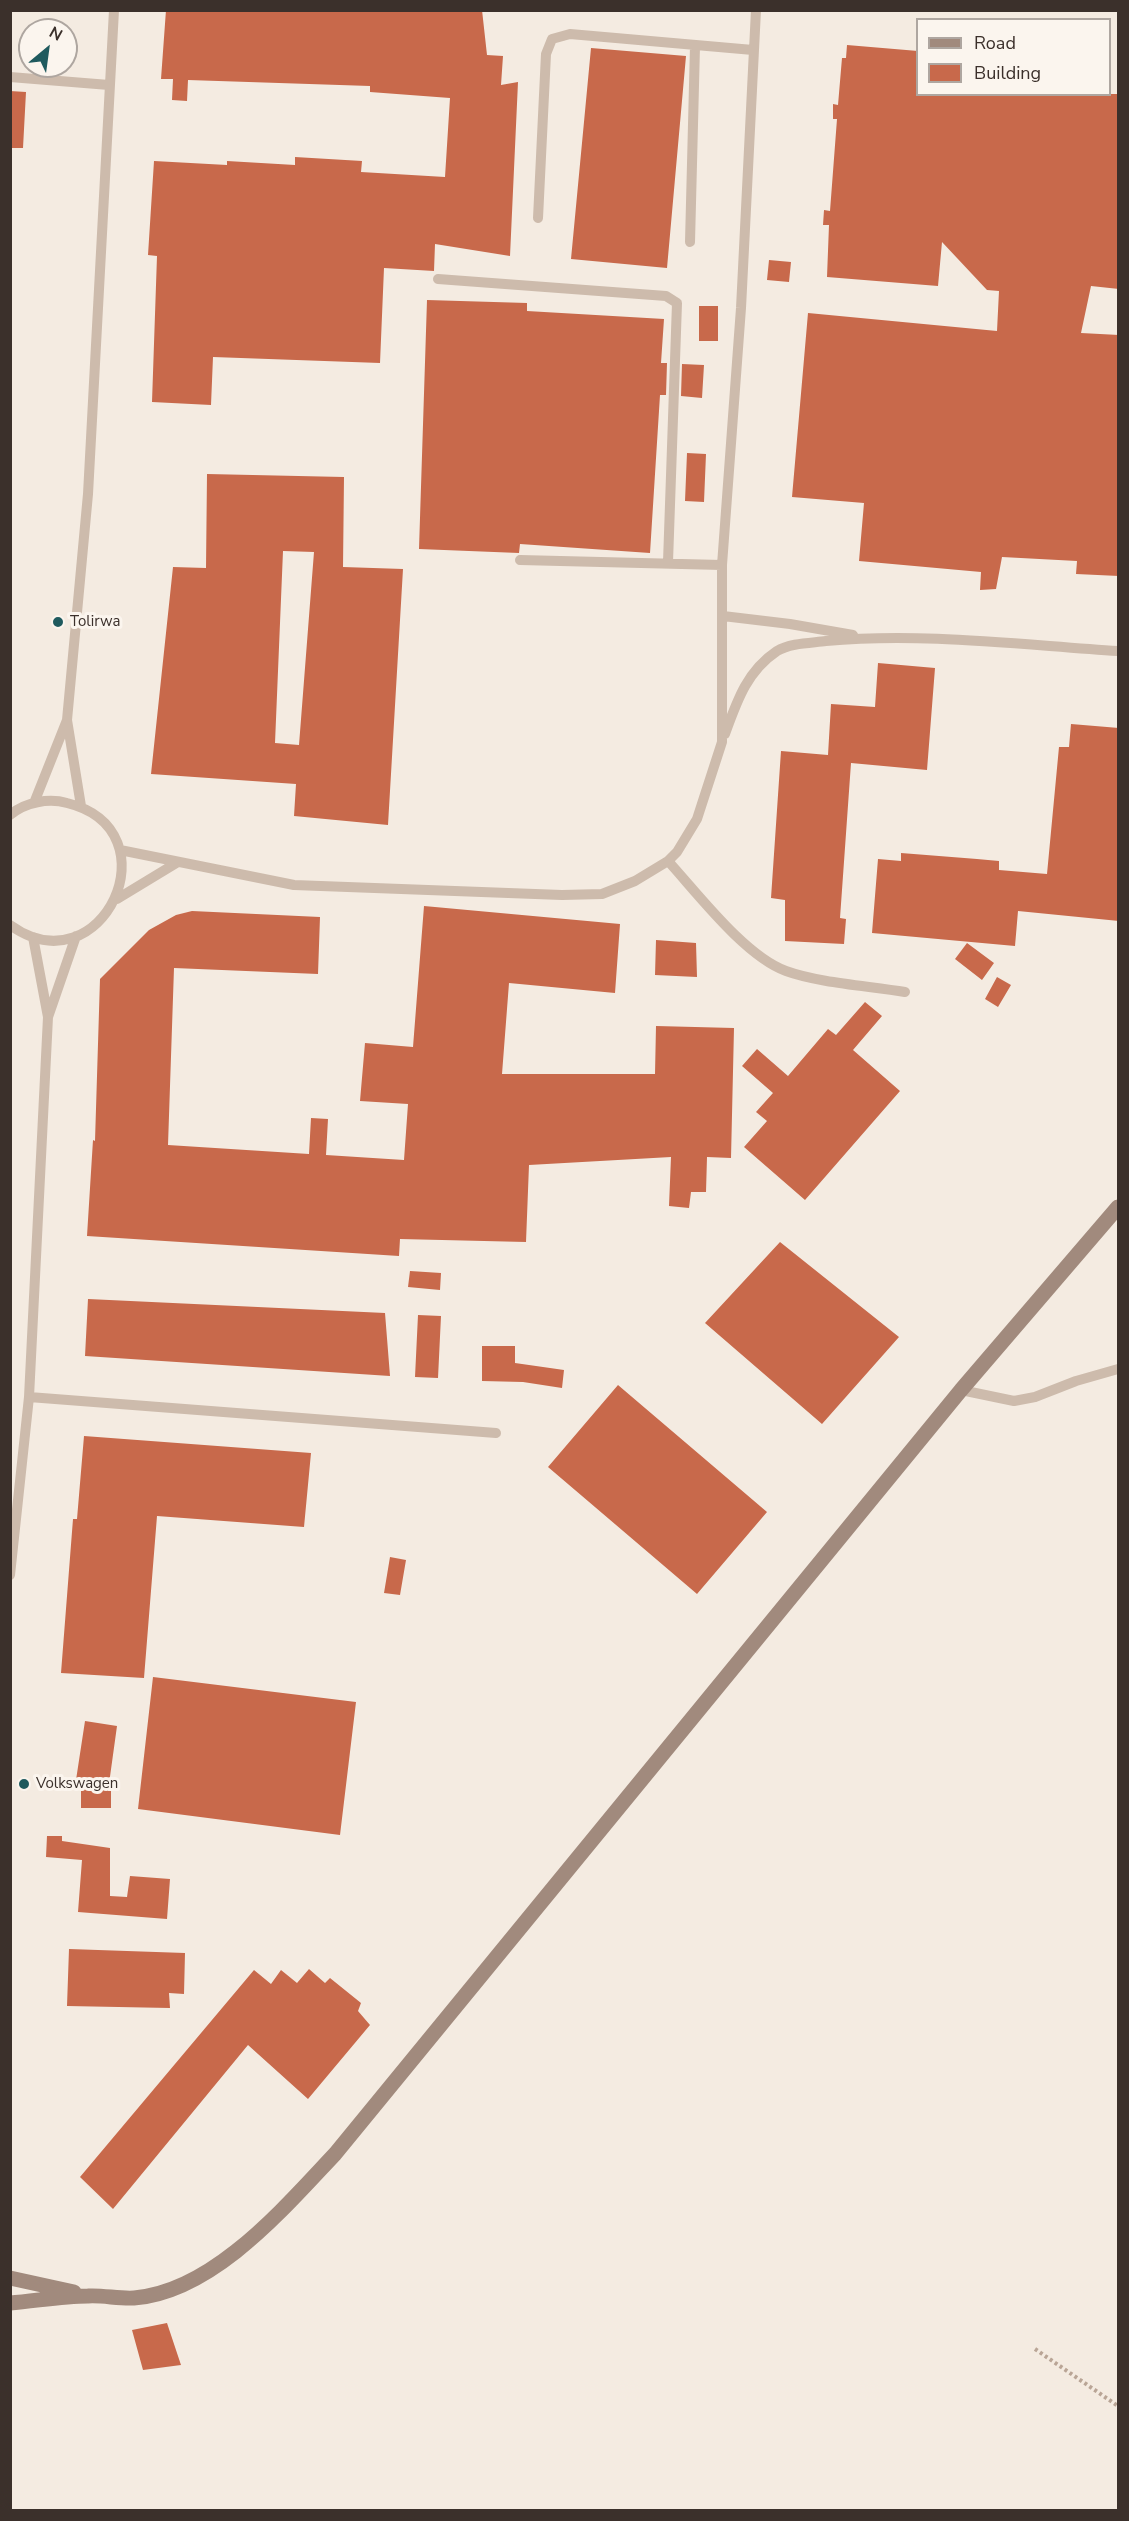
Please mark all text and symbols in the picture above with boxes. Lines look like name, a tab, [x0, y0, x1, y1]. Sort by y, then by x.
north arrow	[18, 18, 78, 78]
legend	[916, 18, 1111, 96]
text: N	[45, 21, 66, 47]
text: Road	[974, 31, 1016, 55]
text: Building	[974, 61, 1041, 85]
place label: Tolirwa	[70, 613, 120, 631]
marker: Tolirwa	[51, 615, 65, 629]
place label: Volkswagen	[36, 1775, 118, 1793]
marker: Volkswagen	[17, 1777, 31, 1791]

